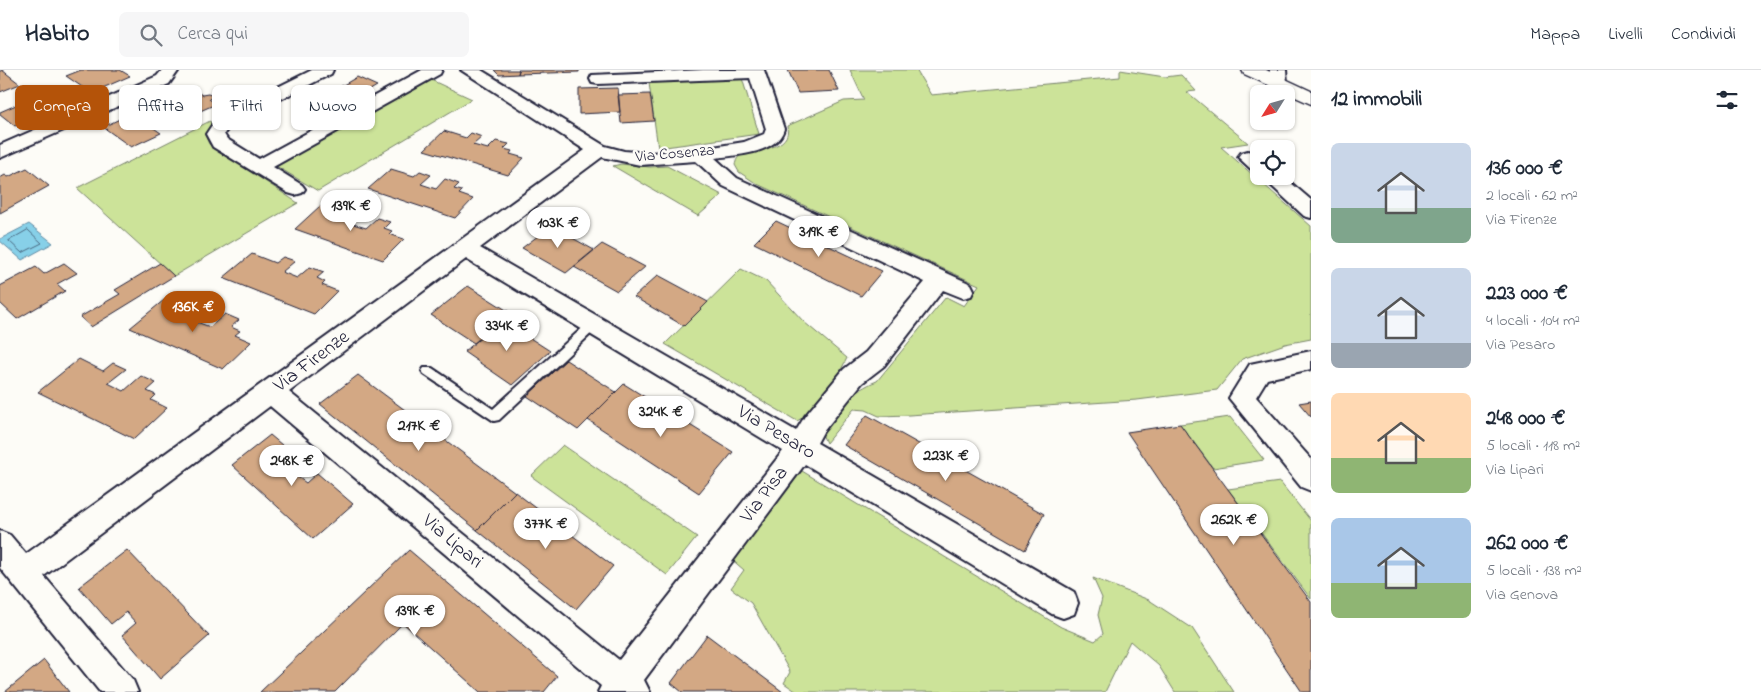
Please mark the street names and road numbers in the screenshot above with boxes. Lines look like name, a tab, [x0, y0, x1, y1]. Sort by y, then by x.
street label: Via Cosenza	[633, 139, 716, 170]
street label: Via Firenze	[267, 324, 356, 401]
street label: Via Pesaro	[731, 398, 821, 468]
street label: Via Pisa	[733, 460, 796, 530]
street label: Via Lipari	[414, 507, 489, 576]

